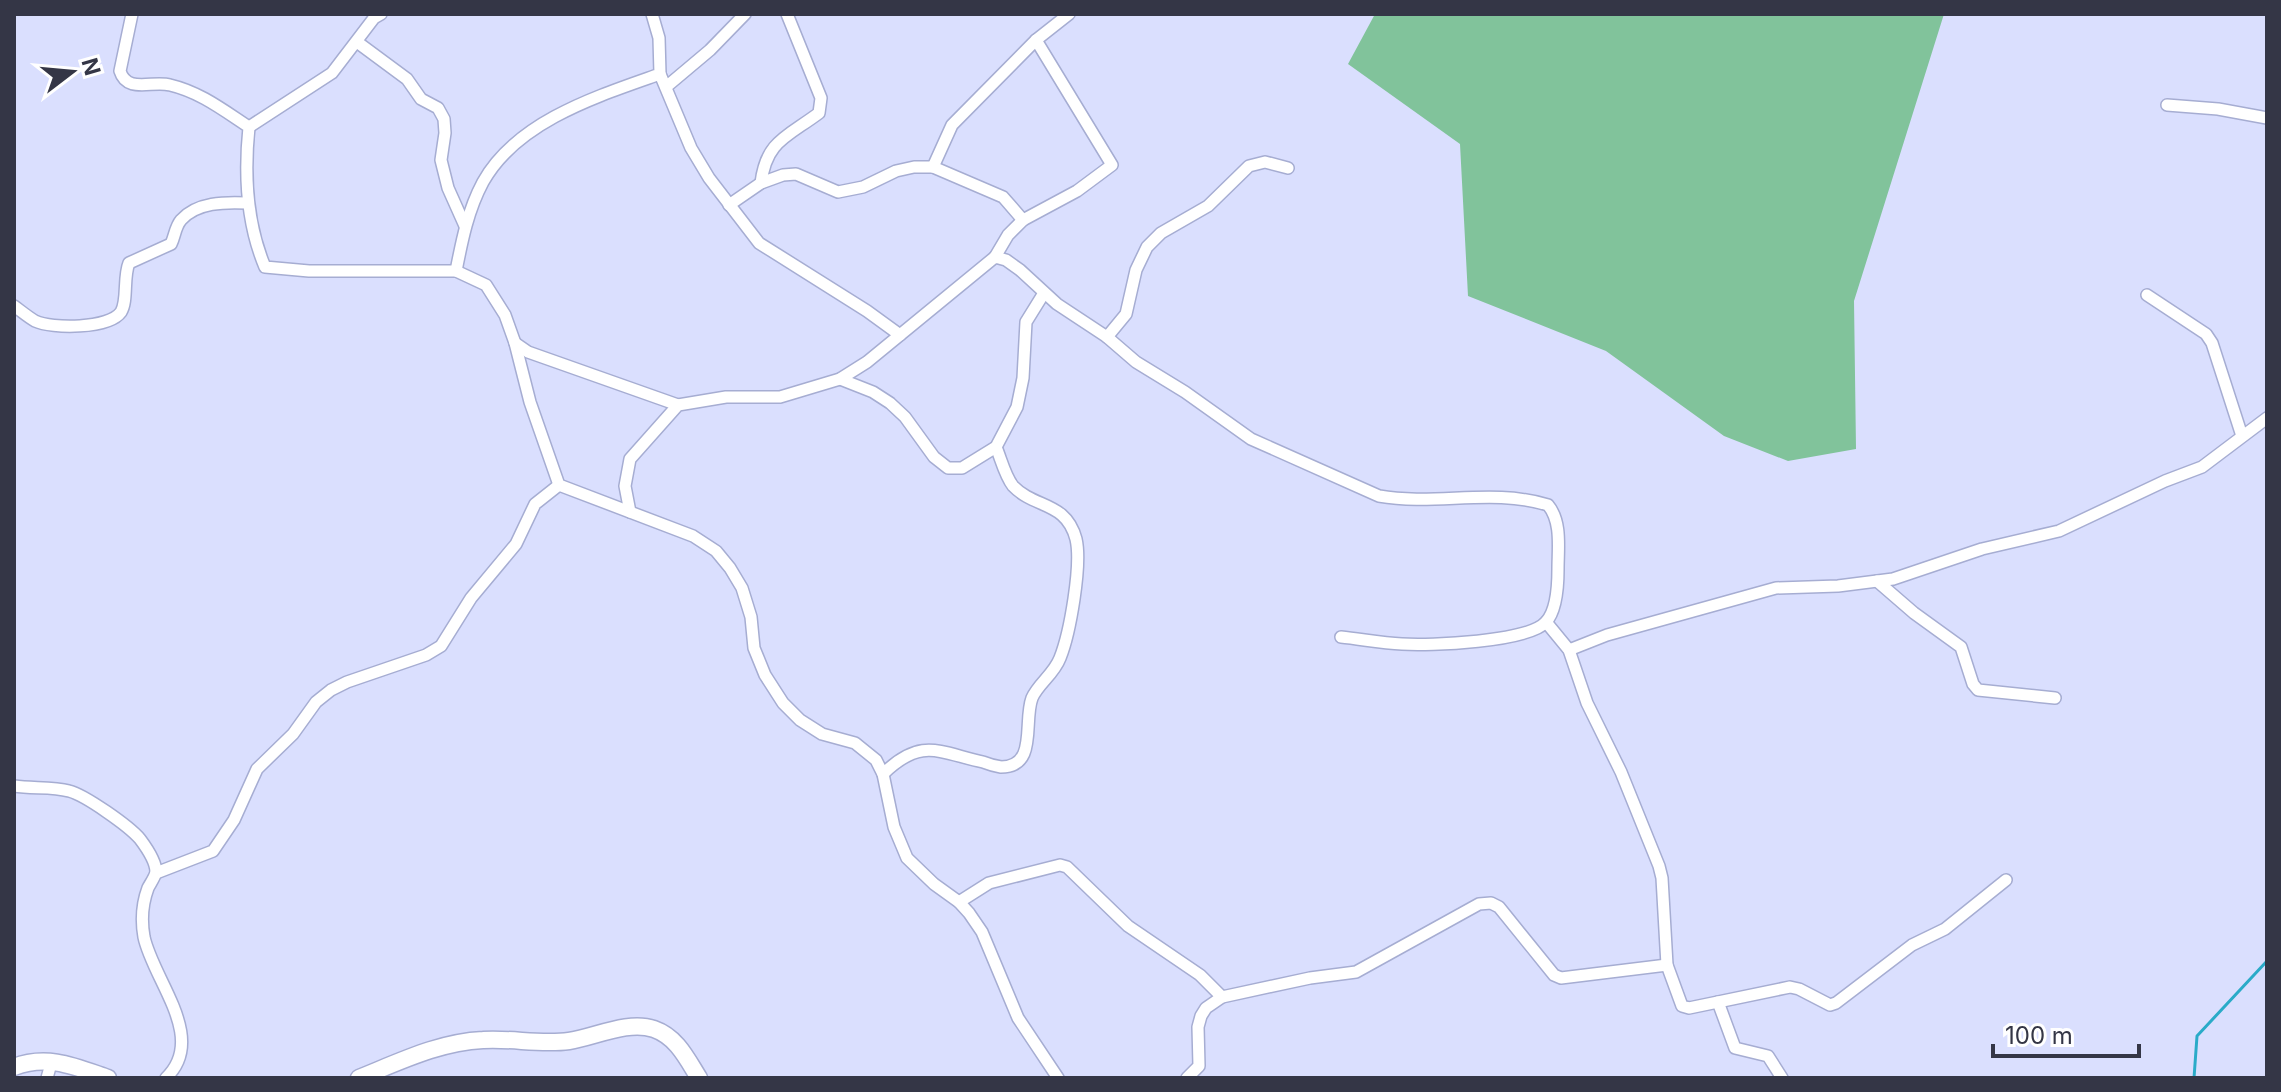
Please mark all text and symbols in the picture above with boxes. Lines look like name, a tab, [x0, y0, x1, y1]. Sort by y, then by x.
north arrow	[32, 32, 112, 112]
text: N	[76, 55, 106, 78]
scale bar	[1993, 1008, 2139, 1058]
text: 100 m	[2005, 1021, 2073, 1050]

